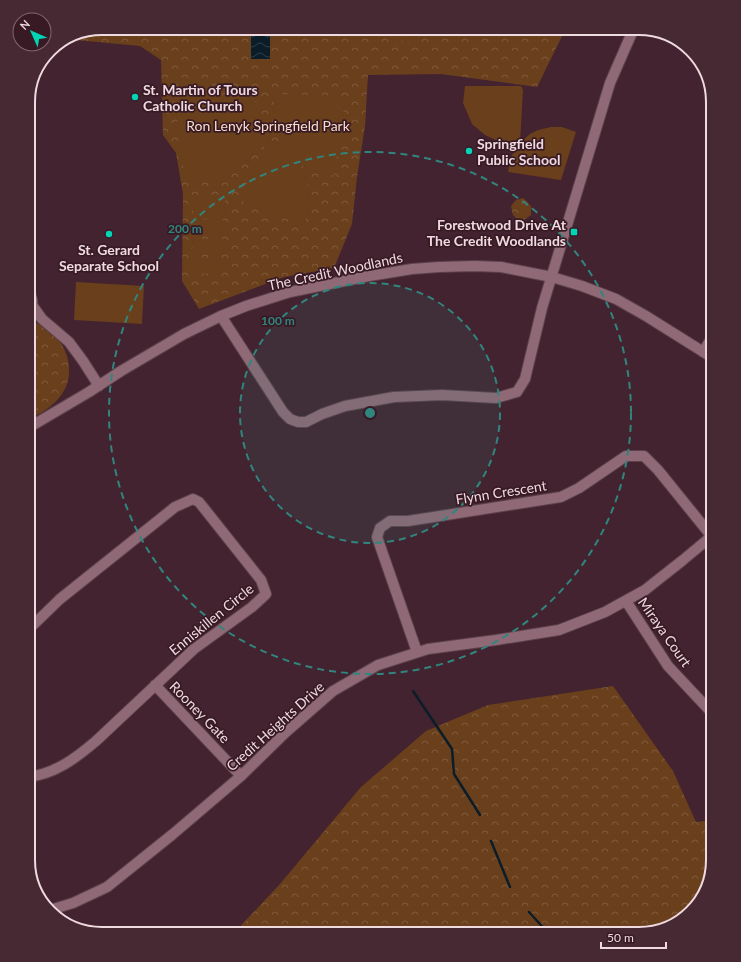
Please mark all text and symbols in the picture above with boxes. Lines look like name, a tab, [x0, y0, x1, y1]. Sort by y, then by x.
north arrow	[12, 12, 52, 52]
text: N	[17, 17, 32, 32]
place label: St. Martin of Tours Catholic Church	[143, 81, 258, 114]
marker: St. Martin of Tours Catholic Church	[130, 92, 140, 102]
park label: Ron Lenyk Springfield Park	[186, 117, 351, 134]
place label: Springfield Public School	[477, 135, 561, 168]
marker: Springfield Public School	[464, 146, 474, 156]
place label: Forestwood Drive At The Credit Woodlands	[427, 216, 567, 249]
text: 200 m	[168, 221, 202, 236]
marker: Forestwood Drive At The Credit Woodlands	[569, 227, 579, 237]
marker: St. Gerard Separate School	[104, 229, 114, 239]
place label: St. Gerard Separate School	[59, 241, 159, 274]
street label: The Credit Woodlands	[266, 248, 404, 294]
text: 100 m	[261, 313, 295, 328]
centre of rings	[363, 406, 377, 420]
street label: Flynn Crescent	[454, 476, 548, 508]
street label: Enniskillen Circle	[165, 580, 257, 658]
street label: Miraya Court	[635, 594, 695, 670]
street label: Rooney Gate	[166, 678, 234, 746]
street label: Credit Heights Drive	[223, 678, 327, 774]
scale bar	[601, 924, 666, 950]
text: 50 m	[607, 930, 634, 945]

